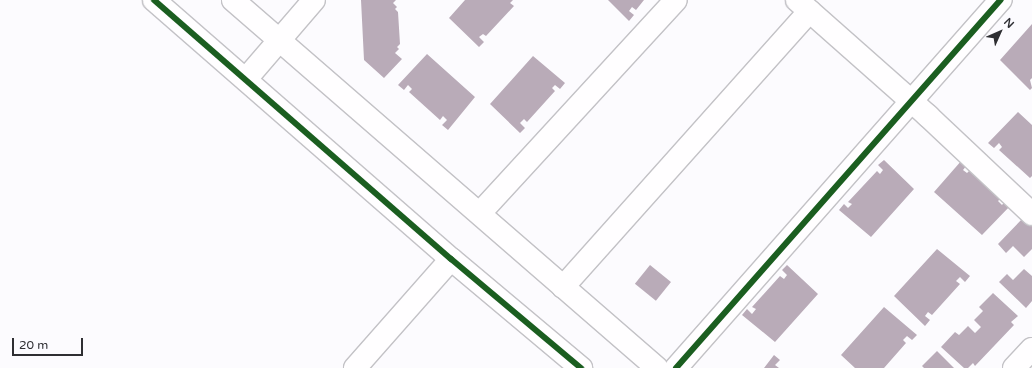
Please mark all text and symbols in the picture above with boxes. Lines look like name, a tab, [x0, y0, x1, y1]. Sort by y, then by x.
north arrow	[980, 12, 1020, 52]
text: N	[1001, 15, 1017, 31]
scale bar	[14, 330, 85, 356]
text: 20 m	[19, 338, 48, 352]

